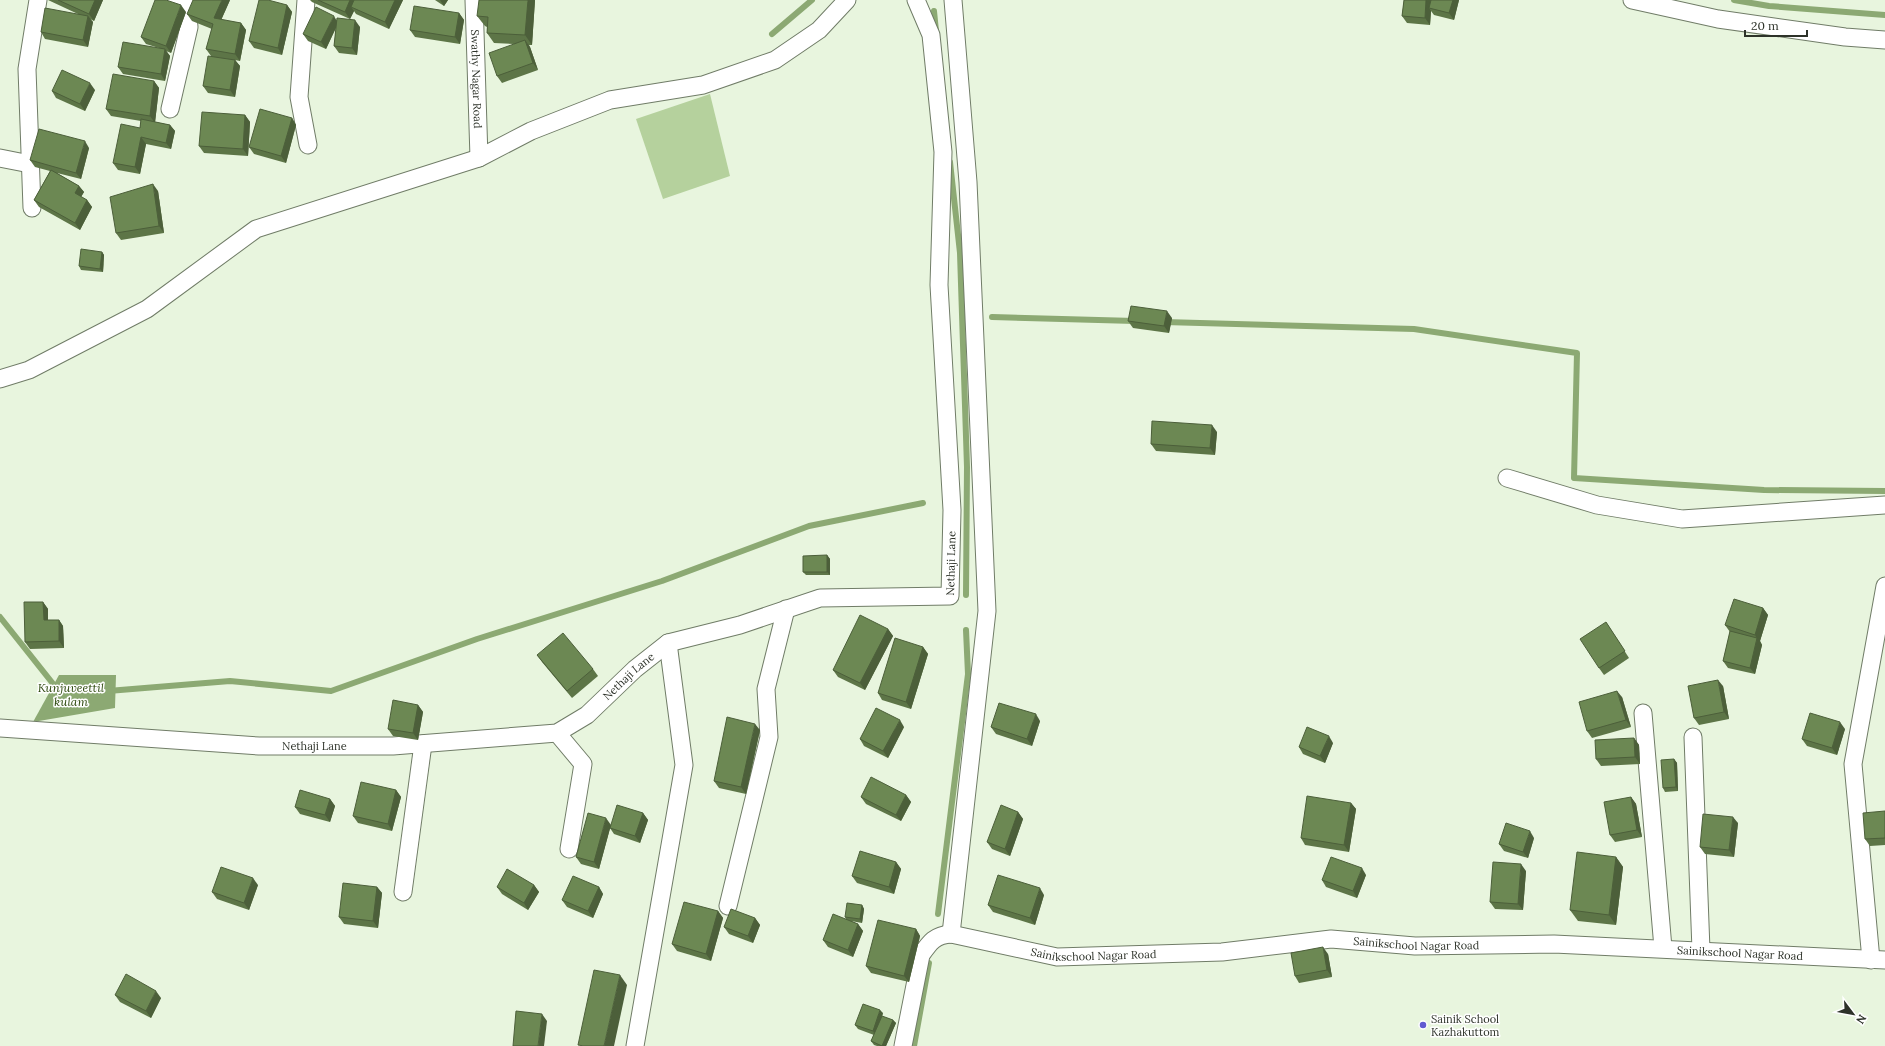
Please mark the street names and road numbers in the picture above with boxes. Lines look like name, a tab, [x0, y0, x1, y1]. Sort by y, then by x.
street label: Swathy Nagar Road	[468, 29, 485, 129]
street label: Nethaji Lane	[943, 531, 959, 596]
street label: Nethaji Lane	[600, 649, 657, 703]
street label: Nethaji Lane	[282, 739, 347, 753]
street label: Sainikschool Nagar Road	[1353, 934, 1480, 953]
street label: Sainikschool Nagar Road	[1677, 943, 1804, 963]
street label: Sainikschool Nagar Road	[1029, 945, 1157, 964]

